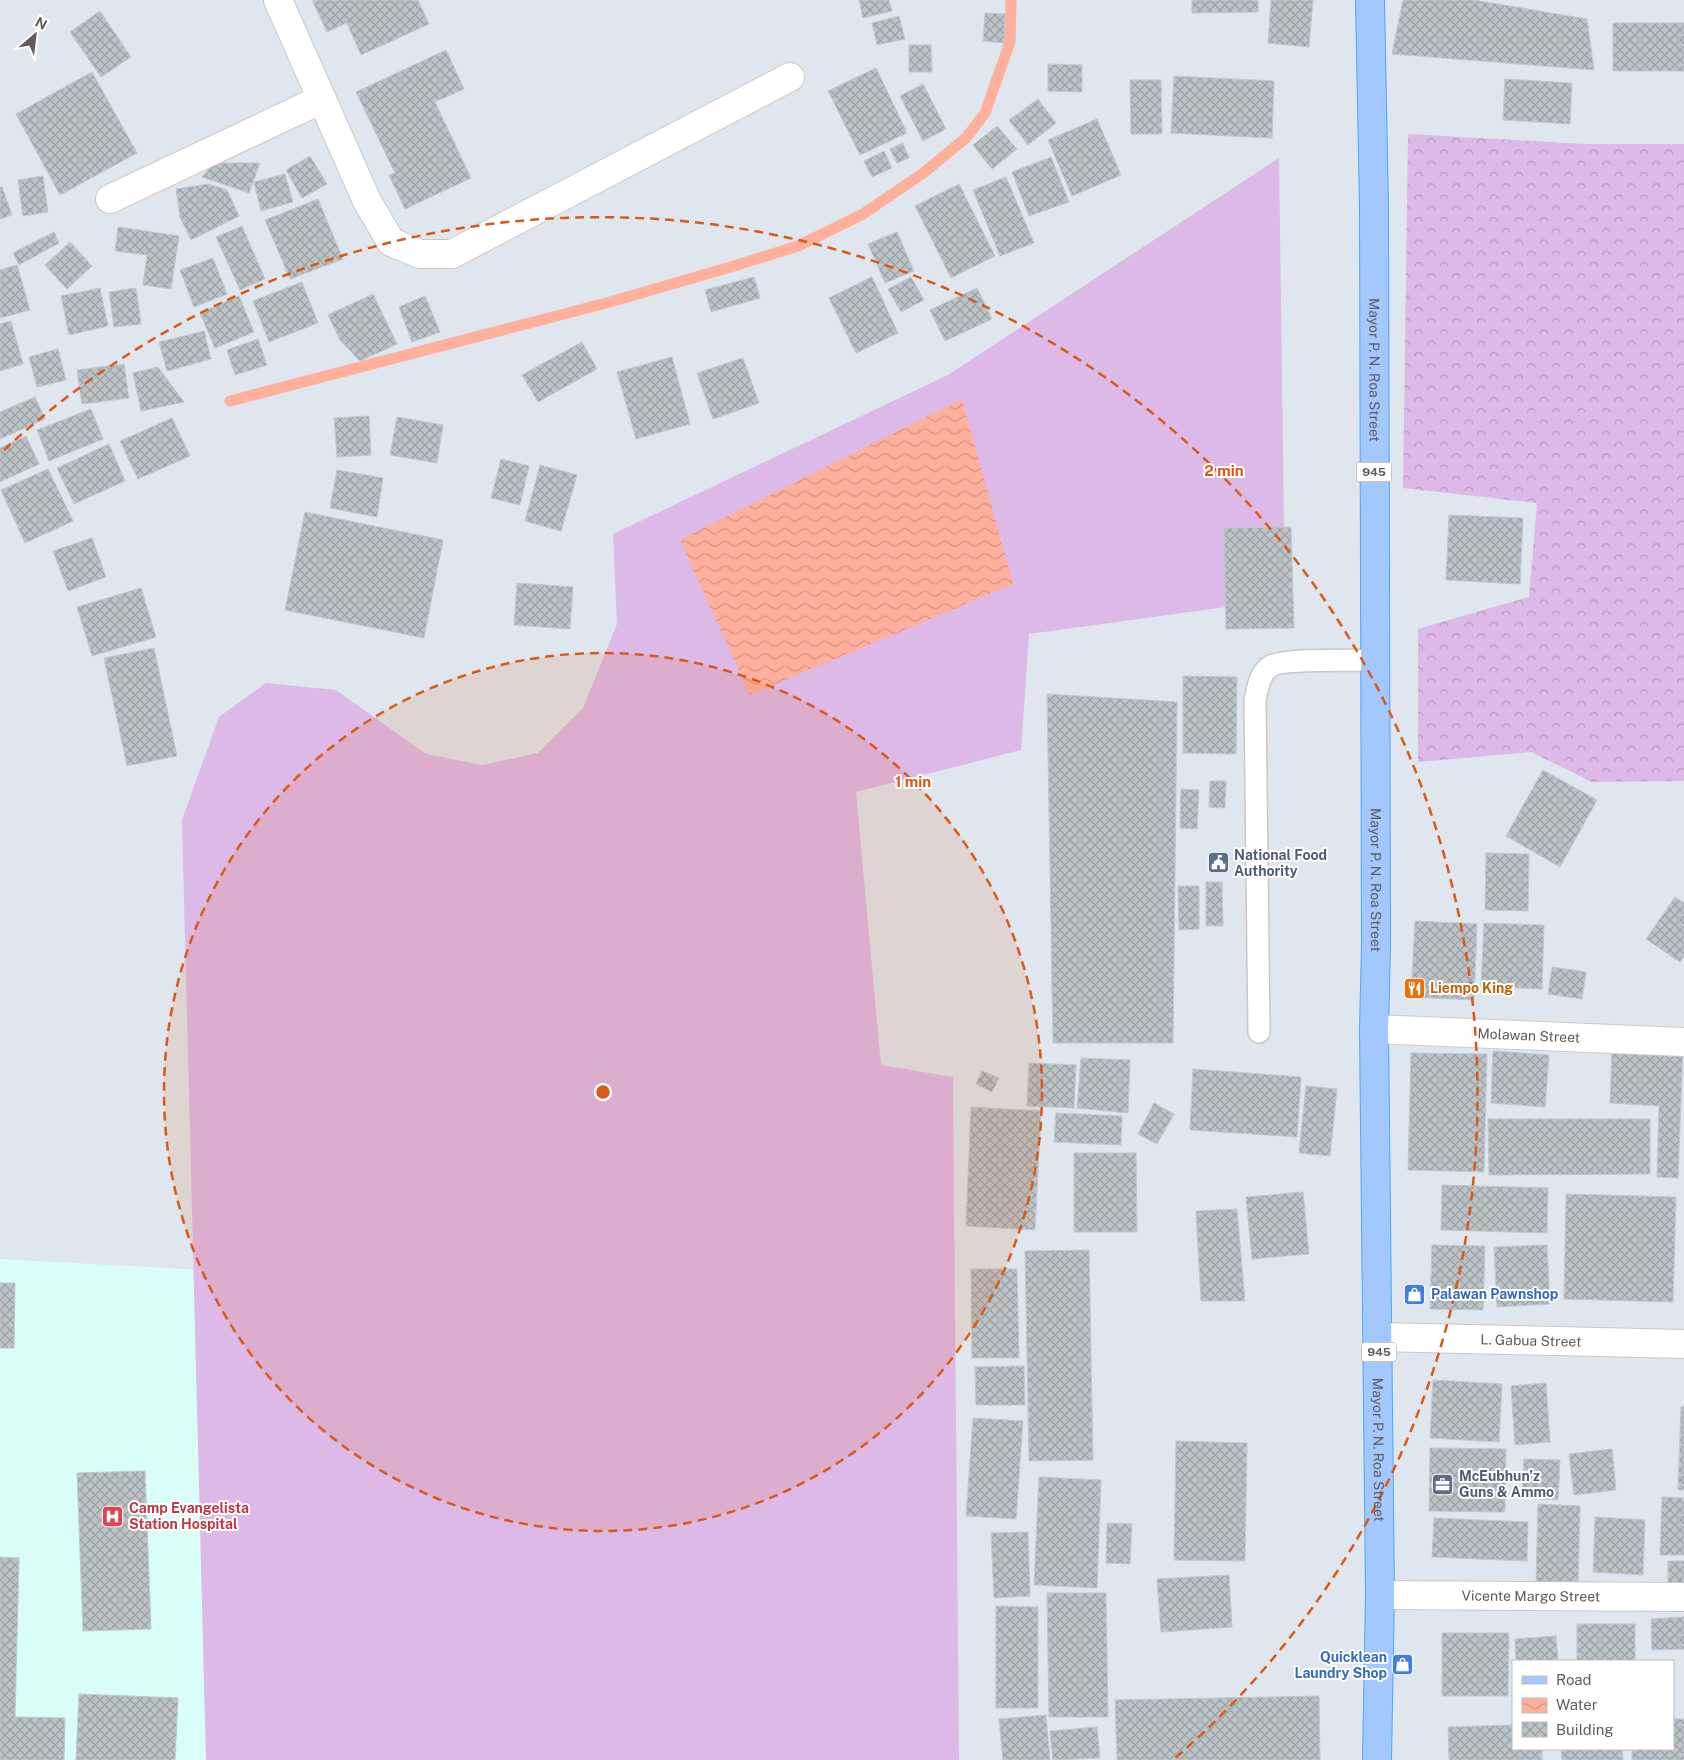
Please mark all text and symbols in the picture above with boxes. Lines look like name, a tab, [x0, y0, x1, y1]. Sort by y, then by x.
north arrow	[10, 10, 60, 60]
text: N	[33, 14, 50, 33]
street label: Mayor P. N. Roa Street	[1366, 298, 1383, 442]
text: 2 min	[1204, 462, 1244, 479]
road number: 945	[1356, 462, 1392, 482]
text: 1 min	[895, 773, 931, 790]
street label: Mayor P. N. Roa Street	[1368, 808, 1384, 952]
place label: National Food Authority	[1234, 847, 1327, 879]
public building icon: National Food Authority	[1206, 851, 1230, 875]
restaurant icon: Liempo King	[1402, 976, 1426, 1000]
place label: Liempo King	[1430, 980, 1513, 996]
street label: Molawan Street	[1477, 1025, 1581, 1046]
centre of rings	[594, 1083, 612, 1101]
shop icon: Palawan Pawnshop	[1403, 1282, 1427, 1306]
place label: Palawan Pawnshop	[1431, 1286, 1558, 1302]
street label: L. Gabua Street	[1480, 1331, 1582, 1350]
road number: 945	[1362, 1342, 1396, 1361]
street label: Mayor P. N. Roa Street	[1370, 1378, 1387, 1522]
place label: McEubhun’z Guns & Ammo	[1459, 1468, 1554, 1500]
office icon: McEubhun’z Guns & Ammo	[1431, 1472, 1455, 1496]
place label: Camp Evangelista Station Hospital	[129, 1500, 249, 1532]
hospital icon: Camp Evangelista Station Hospital	[101, 1504, 125, 1528]
street label: Vicente Margo Street	[1462, 1588, 1600, 1604]
place label: Quicklean Laundry Shop	[1294, 1649, 1387, 1681]
shop icon: Quicklean Laundry Shop	[1391, 1653, 1415, 1677]
legend	[1512, 1660, 1674, 1750]
text: Road	[1556, 1671, 1592, 1688]
text: Water	[1556, 1696, 1598, 1713]
text: Building	[1556, 1721, 1614, 1738]

